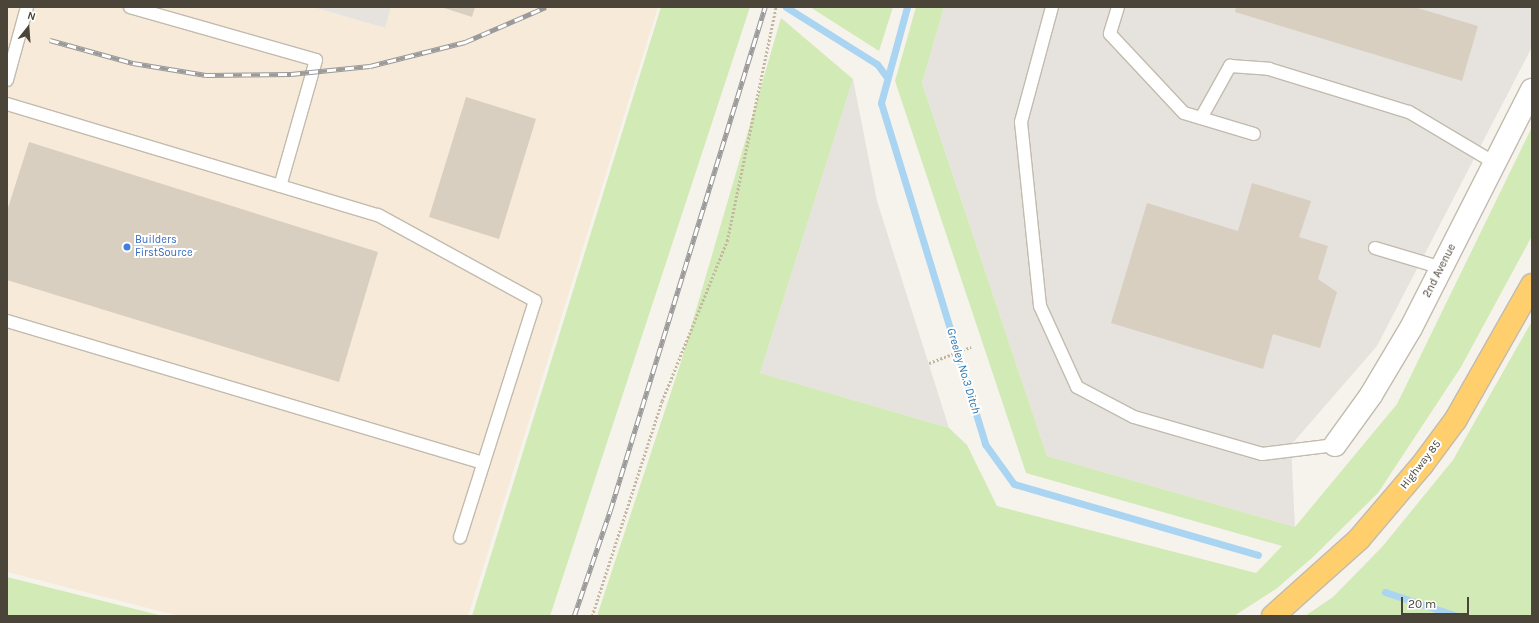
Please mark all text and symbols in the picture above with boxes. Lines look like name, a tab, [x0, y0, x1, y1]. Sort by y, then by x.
north arrow	[8, 8, 48, 48]
text: N	[26, 9, 37, 23]
place label: Builders FirstSource	[135, 234, 193, 260]
marker: Builders FirstSource	[122, 242, 132, 252]
street label: 2nd Avenue	[1421, 242, 1459, 300]
water label: Greeley No.3 Ditch	[943, 326, 983, 416]
street label: Highway 85	[1398, 438, 1444, 492]
scale bar	[1403, 589, 1471, 615]
text: 20 m	[1408, 597, 1436, 611]

